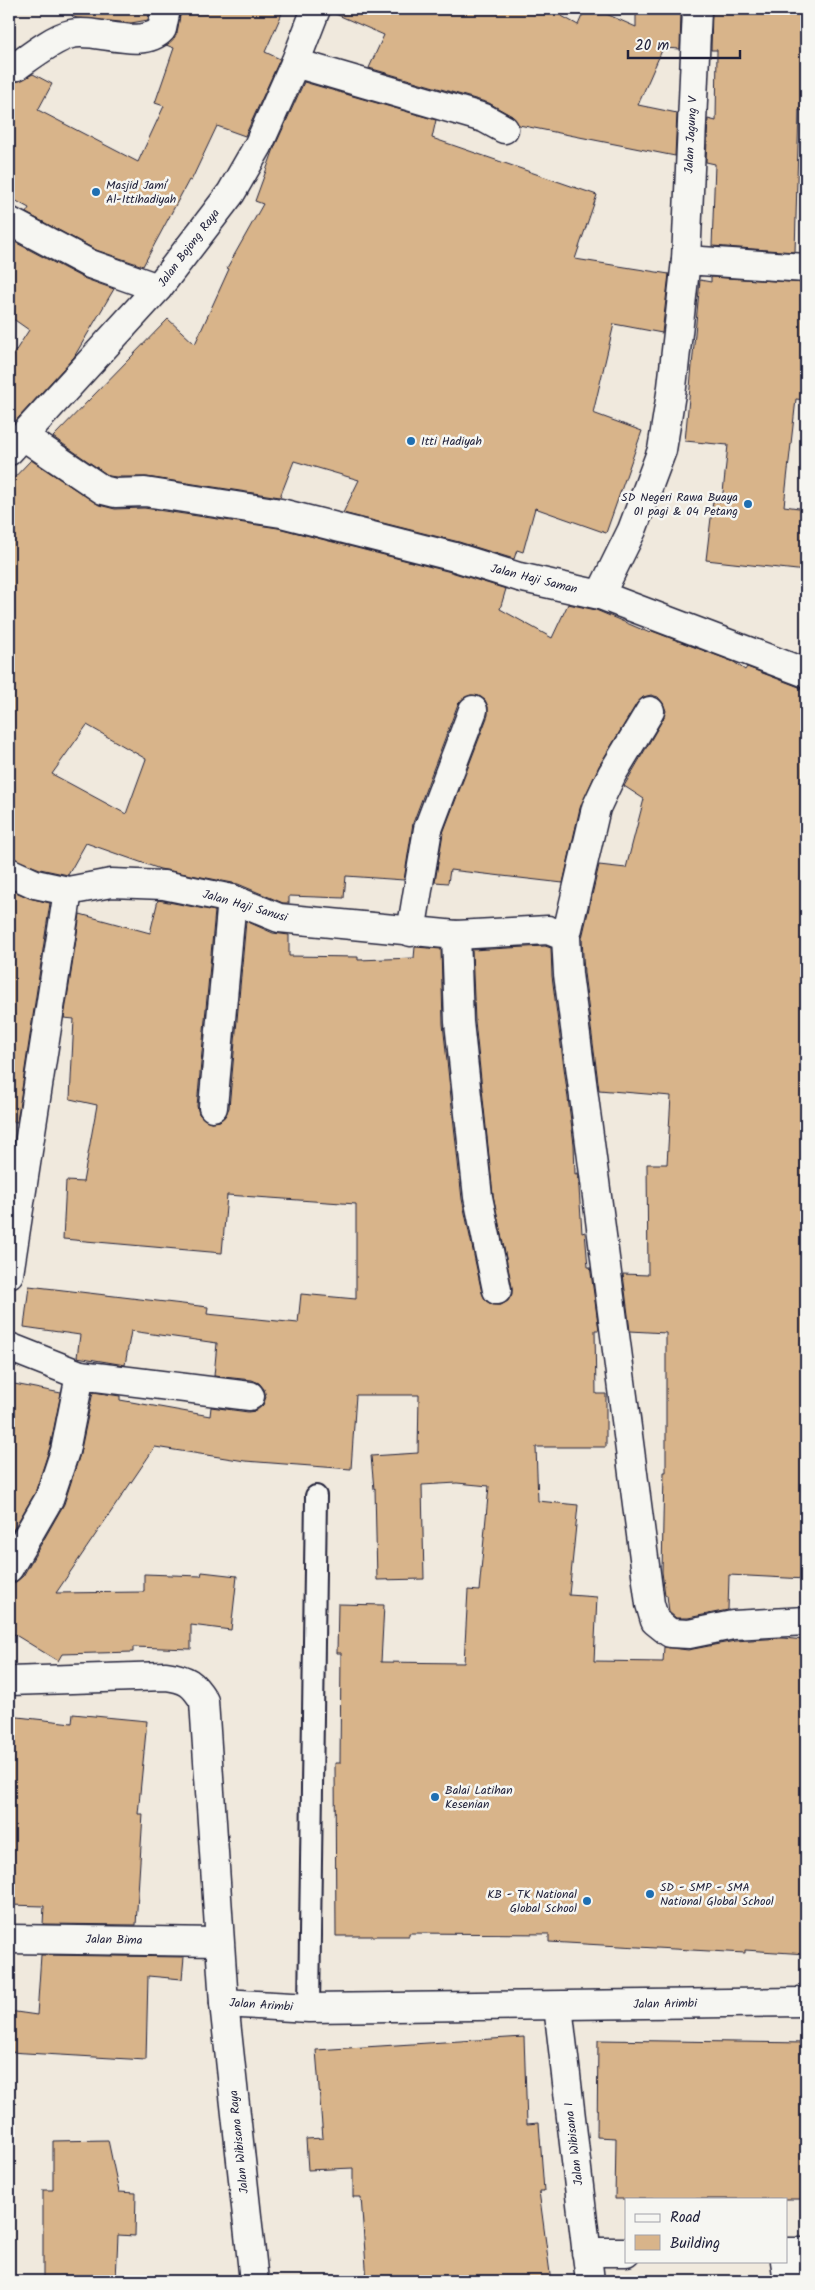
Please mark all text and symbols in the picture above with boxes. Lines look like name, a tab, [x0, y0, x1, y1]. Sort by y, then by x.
scale bar	[628, 28, 740, 60]
text: 20 m	[635, 34, 669, 58]
street label: Jalan Jagung V	[679, 94, 703, 174]
place label: Masjid Jami' Al-Ittihadiyah	[106, 176, 176, 209]
marker: Masjid Jami' Al-Ittihadiyah	[90, 186, 102, 198]
street label: Jalan Bojong Raya	[153, 205, 225, 291]
place label: Itti Hadiyah	[421, 432, 482, 451]
marker: Itti Hadiyah	[405, 435, 417, 447]
place label: SD Negeri Rawa Buaya 01 pagi & 04 Petang	[621, 488, 738, 521]
marker: SD Negeri Rawa Buaya 01 pagi & 04 Petang	[742, 498, 754, 510]
street label: Jalan Haji Saman	[489, 559, 579, 599]
street label: Jalan Haji Sanusi	[200, 885, 291, 928]
place label: Balai Latihan Kesenian	[445, 1781, 513, 1814]
marker: Balai Latihan Kesenian	[429, 1791, 441, 1803]
place label: SD - SMP - SMA National Global School	[660, 1878, 774, 1911]
place label: KB - TK National Global School	[487, 1885, 577, 1918]
marker: SD - SMP - SMA National Global School	[644, 1888, 656, 1900]
marker: KB - TK National Global School	[581, 1895, 593, 1907]
street label: Jalan Bima	[85, 1930, 143, 1950]
street label: Jalan Arimbi	[228, 1993, 295, 2017]
street label: Jalan Arimbi	[633, 1994, 698, 2014]
street label: Jalan Wibisana Raya	[224, 2089, 254, 2195]
street label: Jalan Wibisana I	[559, 2101, 589, 2187]
legend	[625, 2198, 788, 2262]
text: Road	[670, 2206, 701, 2230]
text: Building	[670, 2232, 720, 2256]

